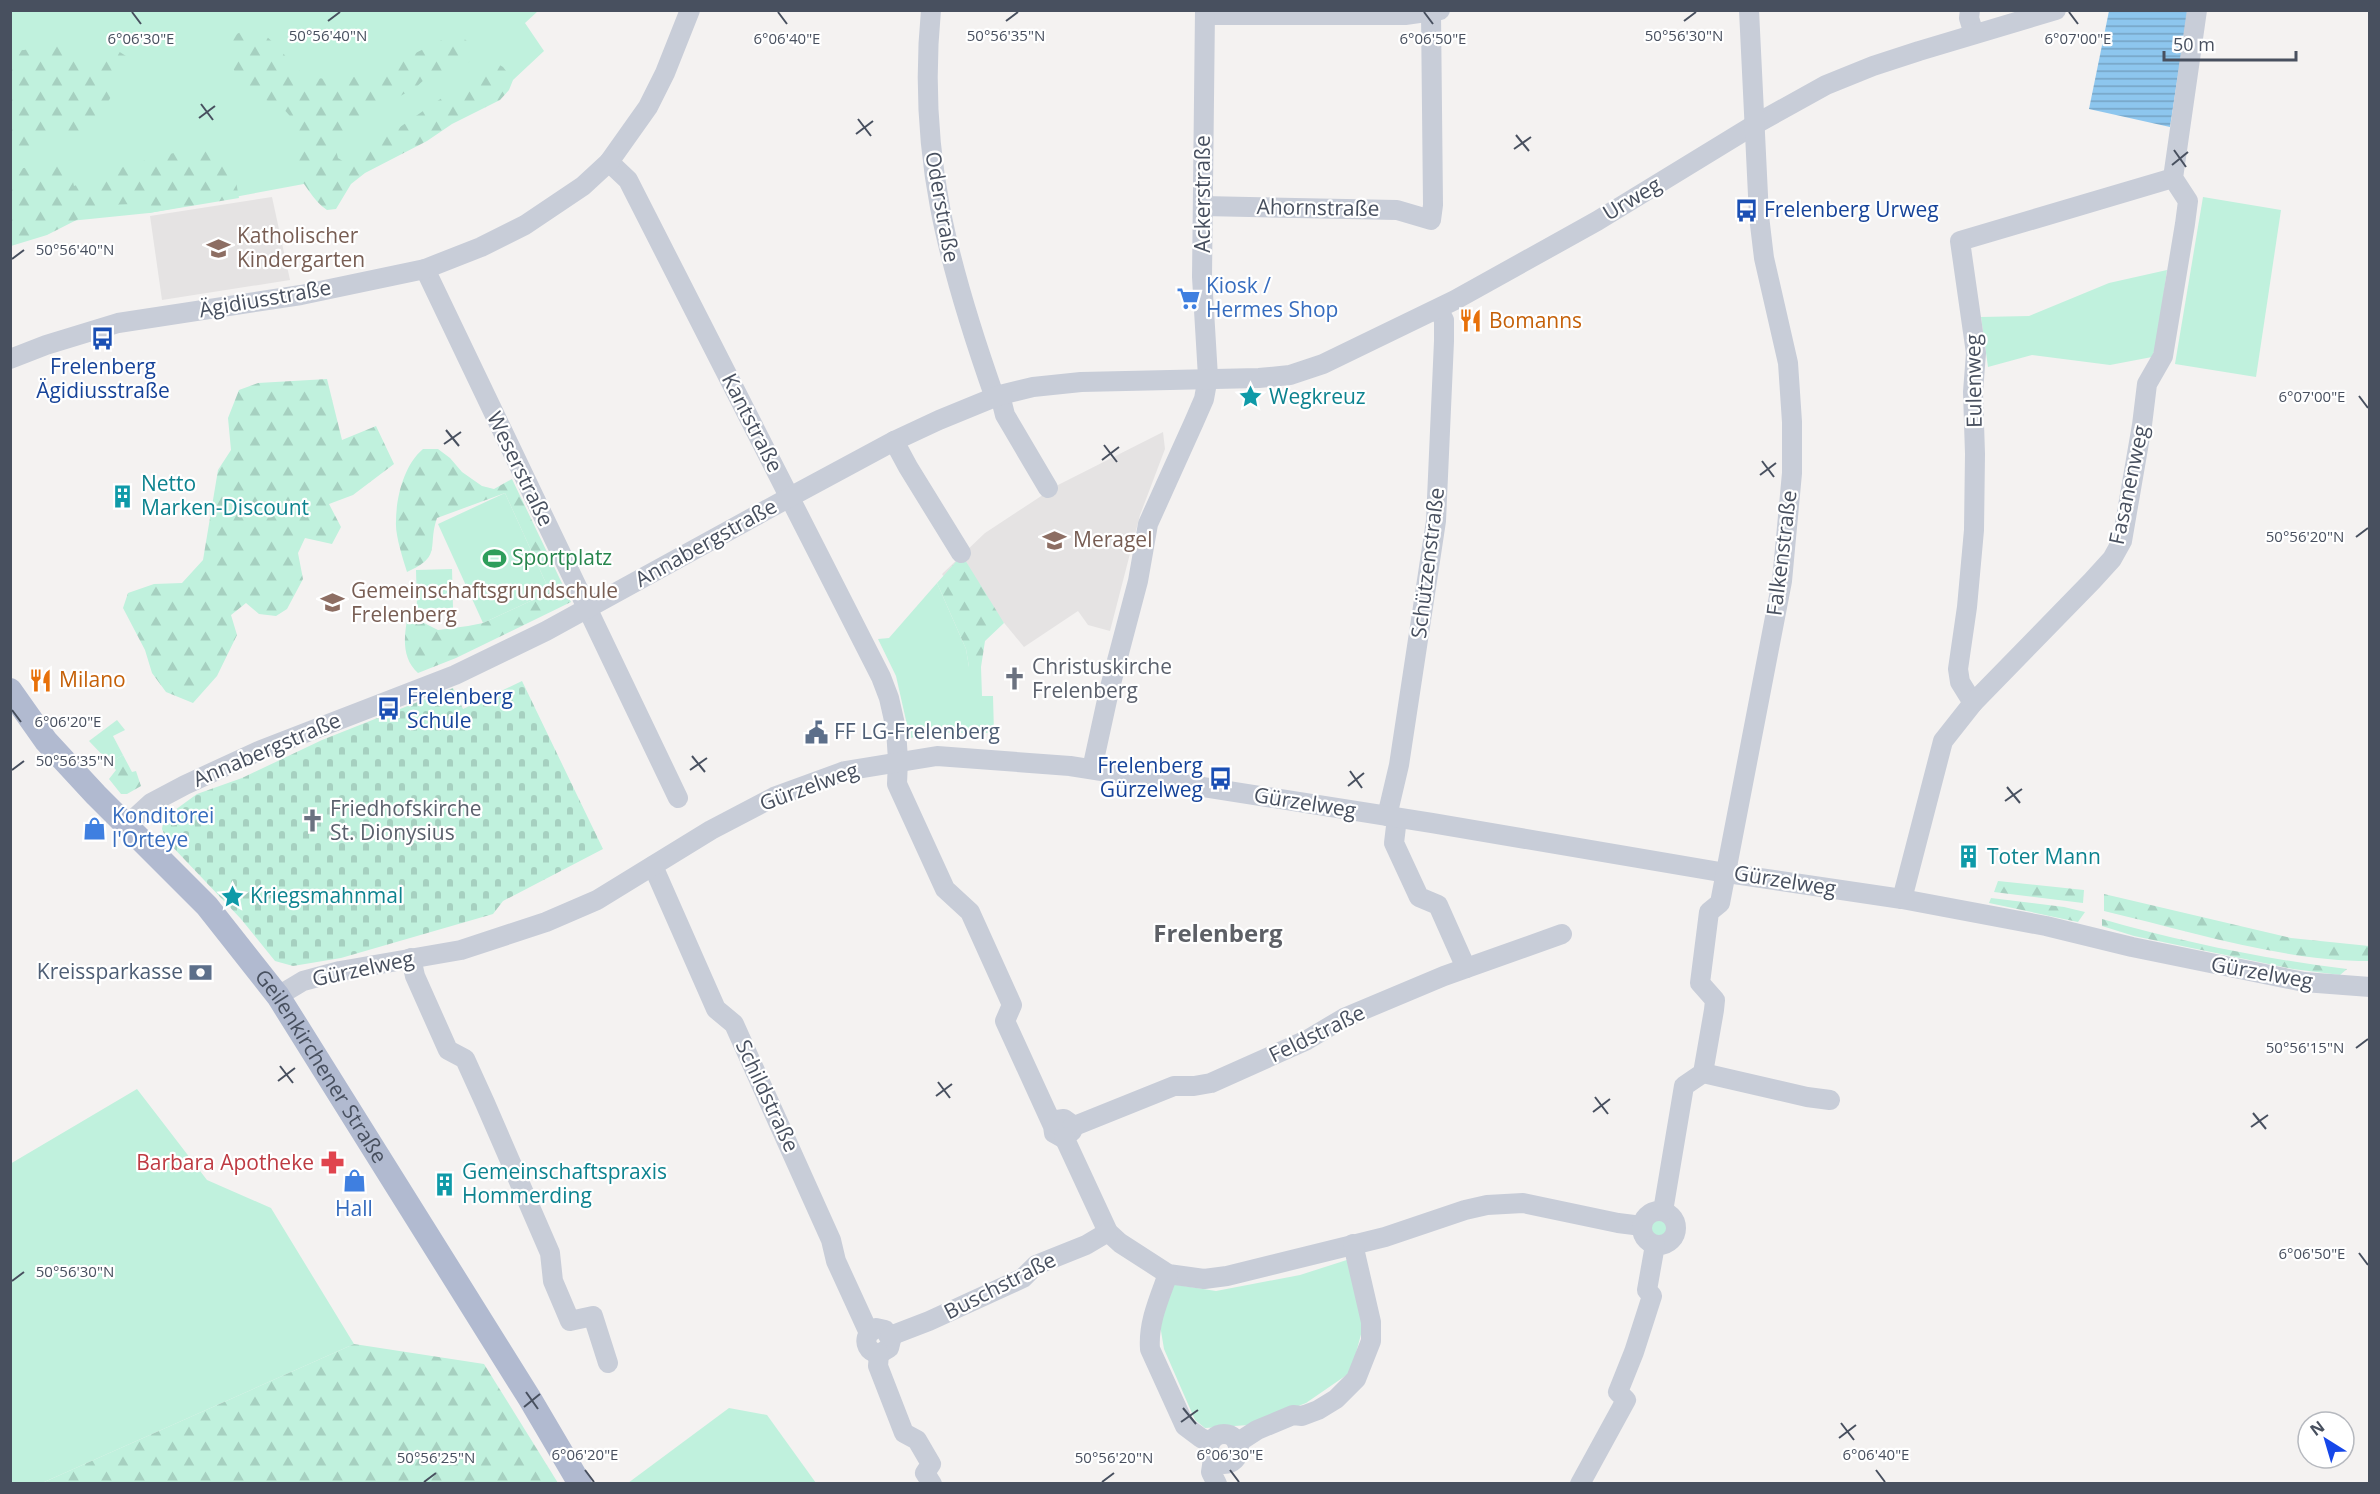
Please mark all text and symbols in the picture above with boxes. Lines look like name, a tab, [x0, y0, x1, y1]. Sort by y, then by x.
scale bar	[2164, 24, 2296, 62]
text: 50°56'40"N	[289, 25, 367, 45]
text: 50°56'35"N	[967, 25, 1045, 45]
text: 50°56'30"N	[1645, 25, 1723, 45]
text: 6°06'30"E	[108, 28, 174, 48]
text: 6°06'40"E	[754, 28, 820, 48]
text: 6°06'50"E	[1400, 28, 1466, 48]
text: 6°07'00"E	[2045, 28, 2111, 48]
text: 50 m	[2173, 32, 2215, 56]
street label: Ackerstraße	[1188, 135, 1216, 253]
street label: Oderstraße	[919, 149, 967, 264]
street label: Urweg	[1597, 170, 1666, 226]
street label: Ahornstraße	[1256, 192, 1380, 222]
place label: Frelenberg Urweg	[1764, 195, 1939, 223]
bus stop icon: Frelenberg Urweg	[1733, 197, 1759, 223]
place label: Katholischer Kindergarten	[237, 221, 365, 273]
school or university icon: Katholischer Kindergarten	[206, 235, 232, 261]
text: 50°56'40"N	[36, 239, 114, 259]
place label: Kiosk / Hermes Shop	[1206, 271, 1338, 323]
street label: Ägidiusstraße	[197, 273, 333, 323]
supermarket icon: Kiosk / Hermes Shop	[1175, 285, 1201, 311]
place label: Bomanns	[1489, 306, 1582, 334]
restaurant icon: Bomanns	[1458, 308, 1484, 334]
bus stop icon: Frelenberg Ägidiusstraße	[90, 326, 116, 352]
street label: Eulenweg	[1958, 334, 1988, 428]
place label: Frelenberg Ägidiusstraße	[36, 352, 170, 404]
street label: Kantstraße	[716, 368, 790, 477]
place label: Wegkreuz	[1269, 382, 1366, 410]
place icon: Wegkreuz	[1238, 384, 1264, 410]
text: 6°07'00"E	[2279, 386, 2345, 406]
street label: Weserstraße	[481, 407, 561, 531]
street label: Fasanenweg	[2102, 423, 2154, 547]
place label: Netto Marken-Discount	[141, 469, 309, 521]
building icon: Netto Marken-Discount	[110, 483, 136, 509]
street label: Schützenstraße	[1404, 486, 1450, 640]
street label: Falkenstraße	[1759, 489, 1803, 617]
street label: Annabergstraße	[630, 492, 781, 593]
place label: Meragel	[1073, 525, 1152, 553]
text: 50°56'20"N	[2266, 526, 2344, 546]
school or university icon: Meragel	[1042, 527, 1068, 553]
place label: Sportplatz	[512, 543, 612, 571]
sports icon: Sportplatz	[481, 545, 507, 571]
place label: Gemeinschaftsgrundschule Frelenberg	[351, 576, 618, 628]
school or university icon: Gemeinschaftsgrundschule Frelenberg	[320, 590, 346, 616]
place label: Christuskirche Frelenberg	[1032, 652, 1172, 704]
place label: Milano	[59, 665, 126, 693]
church icon: Christuskirche Frelenberg	[1001, 666, 1027, 692]
restaurant icon: Milano	[28, 667, 54, 693]
place label: Frelenberg Schule	[407, 682, 513, 734]
bus stop icon: Frelenberg Schule	[376, 696, 402, 722]
street label: Annabergstraße	[188, 705, 345, 793]
text: 6°06'20"E	[35, 711, 101, 731]
place label: FF LG-Frelenberg	[834, 717, 1000, 745]
public building icon: FF LG-Frelenberg	[803, 719, 829, 745]
text: 50°56'35"N	[36, 750, 114, 770]
place label: Frelenberg Gürzelweg	[1097, 751, 1203, 803]
street label: Gürzelweg	[755, 755, 862, 817]
bus stop icon: Frelenberg Gürzelweg	[1208, 765, 1234, 791]
street label: Gürzelweg	[1252, 780, 1358, 824]
place label: Friedhofskirche St. Dionysius	[330, 794, 482, 846]
place label: Konditorei l'Orteye	[112, 801, 214, 853]
church icon: Friedhofskirche St. Dionysius	[299, 808, 325, 834]
shop icon: Konditorei l'Orteye	[81, 815, 107, 841]
place label: Toter Mann	[1987, 842, 2101, 870]
building icon: Toter Mann	[1956, 844, 1982, 870]
street label: Gürzelweg	[1732, 858, 1838, 902]
place label: Kriegsmahnmal	[250, 881, 403, 909]
place icon: Kriegsmahnmal	[219, 883, 245, 909]
district label: Frelenberg	[1153, 916, 1283, 949]
street label: Gürzelweg	[309, 944, 416, 992]
street label: Gürzelweg	[2209, 949, 2315, 995]
place label: Kreissparkasse	[37, 957, 183, 985]
bank icon: Kreissparkasse	[188, 959, 214, 985]
street label: Geilenkirchener Straße	[249, 963, 394, 1168]
street label: Feldstraße	[1264, 998, 1369, 1068]
street label: Schildstraße	[730, 1035, 806, 1156]
text: 50°56'15"N	[2266, 1037, 2344, 1057]
place label: Barbara Apotheke	[136, 1148, 314, 1176]
pharmacy icon: Barbara Apotheke	[319, 1150, 345, 1176]
place label: Gemeinschaftspraxis Hommerding	[462, 1157, 667, 1209]
shop icon: Hall	[341, 1168, 367, 1194]
building icon: Gemeinschaftspraxis Hommerding	[431, 1171, 457, 1197]
place label: Hall	[335, 1194, 373, 1222]
text: 6°06'50"E	[2279, 1243, 2345, 1263]
street label: Buschstraße	[939, 1245, 1060, 1325]
text: 50°56'30"N	[36, 1261, 114, 1281]
north arrow	[2296, 1410, 2356, 1470]
text: N	[2305, 1415, 2329, 1441]
text: 6°06'20"E	[552, 1444, 618, 1464]
text: 6°06'30"E	[1197, 1444, 1263, 1464]
text: 6°06'40"E	[1843, 1444, 1909, 1464]
text: 50°56'25"N	[397, 1447, 475, 1467]
text: 50°56'20"N	[1075, 1447, 1153, 1467]

